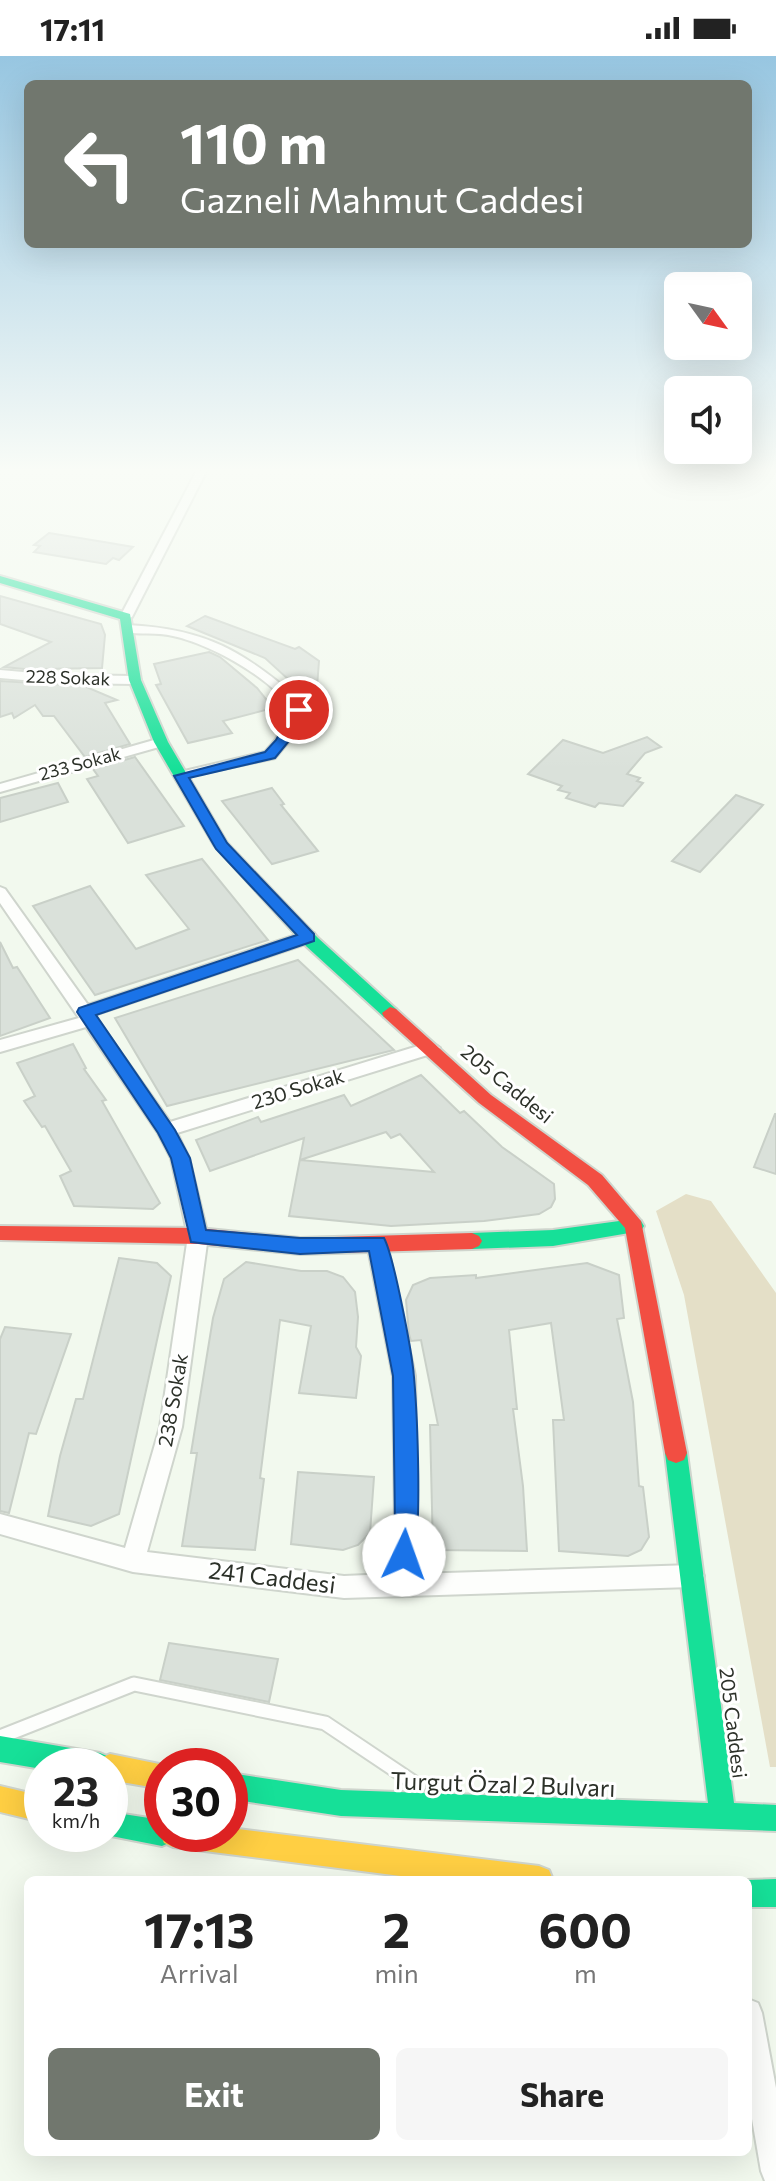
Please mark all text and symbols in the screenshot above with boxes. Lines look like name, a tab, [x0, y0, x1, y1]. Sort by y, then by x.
text: 17:11	[40, 10, 105, 47]
text: 110 m	[180, 107, 327, 176]
icon: left	[48, 112, 152, 216]
text: Gazneli Mahmut Caddesi	[180, 176, 584, 220]
north arrow	[664, 272, 752, 360]
map controls	[664, 272, 752, 464]
button: sound	[664, 376, 752, 464]
street label: 228 Sokak	[25, 665, 111, 689]
pin	[265, 676, 333, 744]
icon: arrive	[277, 688, 321, 732]
street label: 233 Sokak	[36, 741, 123, 785]
street label: 205 Caddesi	[457, 1039, 558, 1128]
street label: 230 Sokak	[249, 1063, 347, 1113]
street label: 238 Sokak	[152, 1351, 192, 1448]
position arrow	[362, 1513, 446, 1597]
street label: 241 Caddesi	[207, 1554, 337, 1599]
street label: 205 Caddesi	[715, 1666, 753, 1780]
speed limit sign: 30	[144, 1748, 248, 1852]
text: 23	[53, 1765, 99, 1814]
street label: Turgut Özal 2 Bulvarı	[390, 1765, 616, 1802]
text: km/h	[52, 1808, 100, 1832]
text: 17:13	[144, 1899, 254, 1958]
text: 2	[383, 1899, 410, 1958]
text: 600	[539, 1899, 632, 1958]
text: Arrival	[160, 1957, 239, 1988]
text: min	[374, 1957, 419, 1988]
text: m	[574, 1957, 597, 1988]
button: Exit	[48, 2048, 380, 2140]
button: Share	[396, 2048, 728, 2140]

